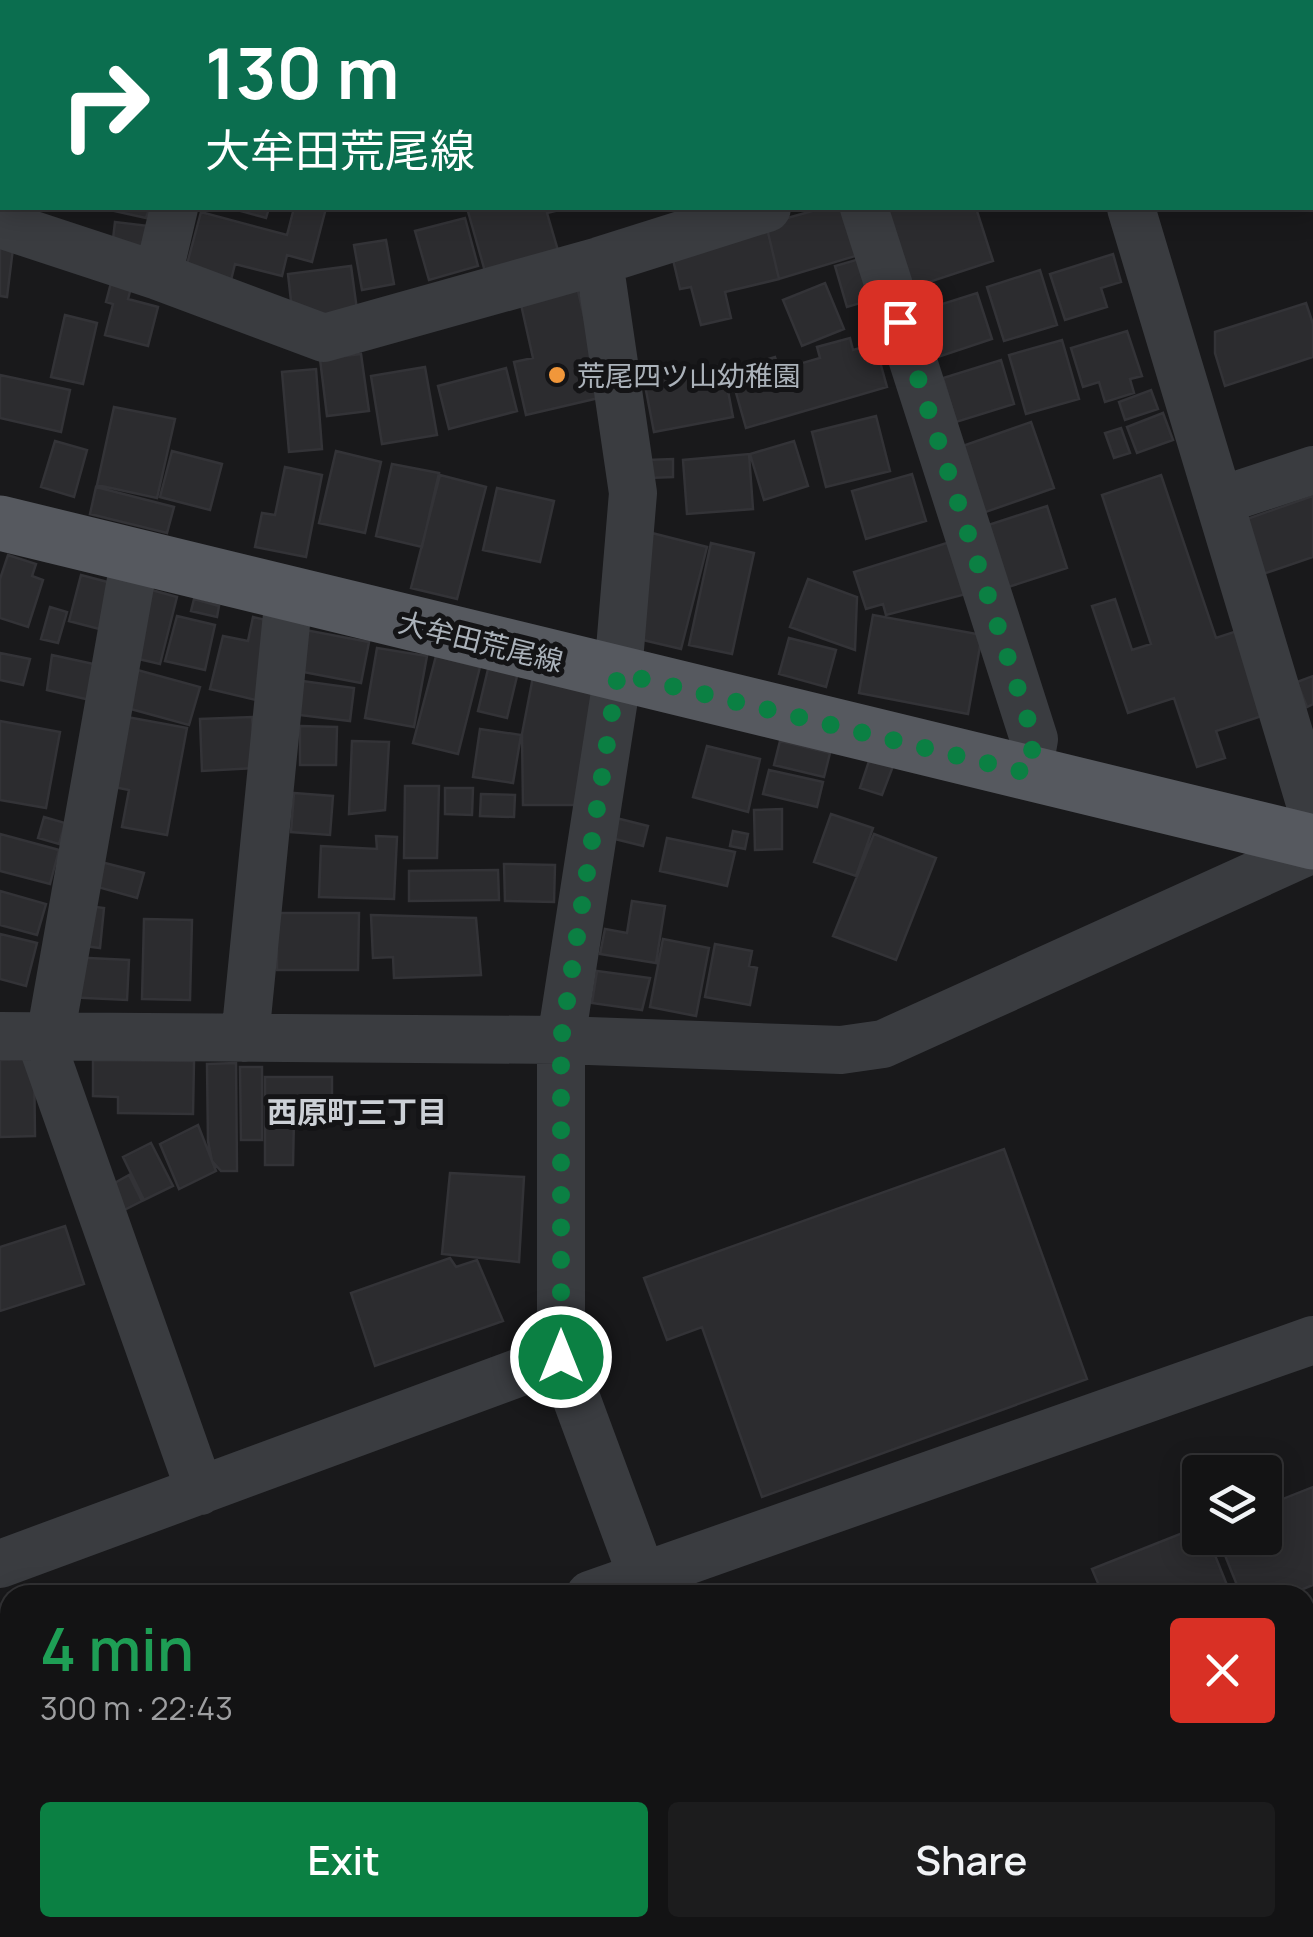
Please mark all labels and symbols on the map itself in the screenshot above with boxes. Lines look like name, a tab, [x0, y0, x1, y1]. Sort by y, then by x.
pin	[858, 280, 943, 365]
place label: 荒尾四ツ山幼稚園	[577, 356, 801, 394]
marker: 荒尾四ツ山幼稚園	[546, 364, 568, 386]
street label: 大牟田荒尾線	[395, 602, 567, 680]
district label: 西原町三丁目	[267, 1091, 447, 1132]
position arrow	[509, 1305, 613, 1409]

